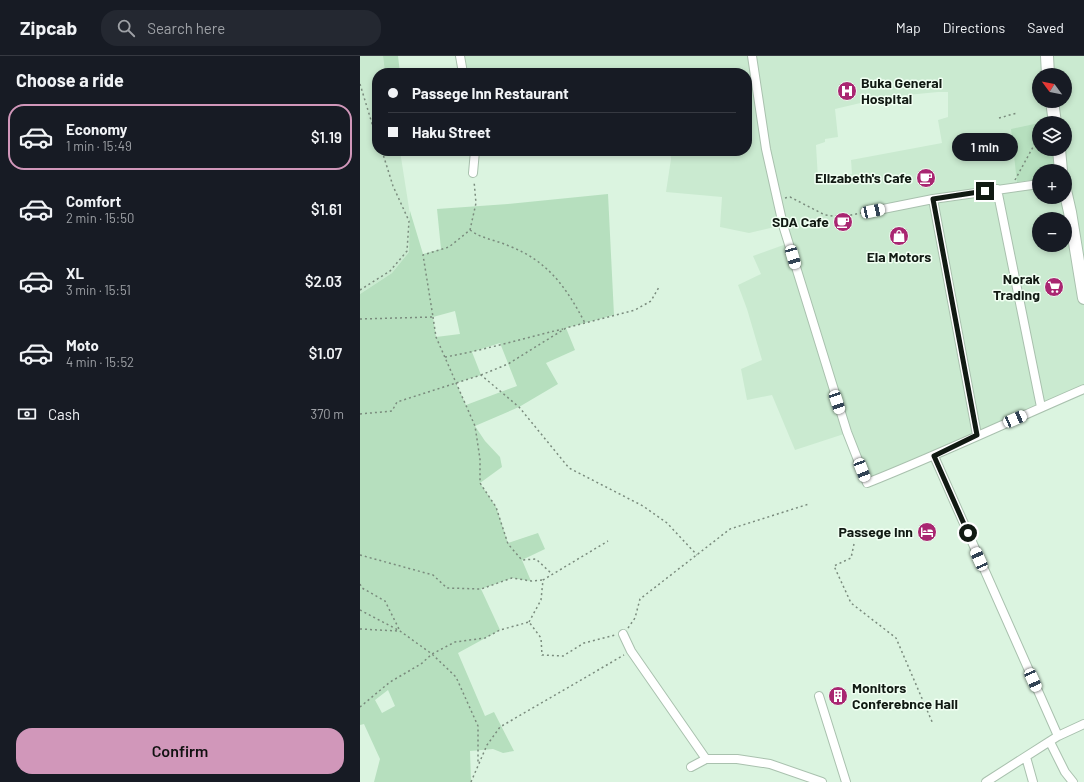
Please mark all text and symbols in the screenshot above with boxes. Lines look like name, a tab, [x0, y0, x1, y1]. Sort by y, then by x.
search box	[101, 10, 381, 46]
text: Zipcab	[20, 16, 77, 39]
icon: search	[115, 17, 137, 39]
text: Search here	[147, 19, 225, 37]
text: Map	[896, 19, 921, 36]
text: Directions	[943, 19, 1005, 36]
text: Saved	[1027, 19, 1064, 36]
north arrow	[1032, 68, 1072, 108]
map controls	[1032, 68, 1072, 252]
text: Choose a ride	[16, 69, 124, 91]
place label: Buka General Hospital	[861, 74, 942, 107]
hospital icon: Buka General Hospital	[836, 80, 858, 102]
text: Passege Inn Restaurant	[412, 84, 569, 102]
button: layers	[1032, 116, 1072, 156]
icon: car	[18, 119, 54, 155]
text: Economy	[66, 120, 127, 138]
text: Haku Street	[412, 123, 491, 141]
text: $1.19	[311, 128, 342, 146]
callout: 1 min	[952, 133, 1018, 161]
text: 1 min · 15:49	[66, 138, 132, 154]
text: 1 min	[971, 139, 999, 155]
button: +	[1032, 164, 1072, 204]
cafe icon: Elizabeth's Cafe	[915, 167, 937, 189]
place label: Elizabeth's Cafe	[815, 169, 912, 186]
route end	[976, 182, 994, 200]
icon: car	[18, 191, 54, 227]
text: Comfort	[66, 192, 121, 210]
text: $1.61	[311, 200, 342, 218]
car	[860, 203, 886, 219]
text: 2 min · 15:50	[66, 210, 134, 226]
cafe icon: SDA Cafe	[832, 211, 854, 233]
button: −	[1032, 212, 1072, 252]
place label: SDA Cafe	[772, 213, 829, 230]
shop icon: Ela Motors	[888, 225, 910, 247]
car	[784, 244, 802, 270]
place label: Ela Motors	[867, 248, 931, 265]
icon: car	[18, 263, 54, 299]
text: XL	[66, 264, 84, 282]
place label: Norak Trading	[993, 270, 1041, 303]
text: $2.03	[305, 272, 342, 290]
supermarket icon: Norak Trading	[1043, 276, 1065, 298]
text: 3 min · 15:51	[66, 282, 131, 298]
icon: car	[18, 335, 54, 371]
text: Moto	[66, 336, 99, 354]
text: $1.07	[309, 344, 342, 362]
text: 4 min · 15:52	[66, 354, 134, 370]
car	[828, 389, 846, 415]
icon: cash	[16, 403, 38, 425]
text: Cash	[48, 405, 80, 423]
text: 370 m	[310, 406, 344, 422]
car	[1002, 409, 1028, 429]
car	[852, 457, 872, 483]
hotel icon: Passege Inn	[916, 521, 938, 543]
place label: Passege Inn	[839, 523, 913, 540]
route start	[959, 524, 977, 542]
car	[969, 546, 989, 572]
car	[1023, 667, 1043, 693]
place label: Monitors Conferebnce Hall	[852, 679, 958, 712]
building icon: Monitors Conferebnce Hall	[827, 685, 849, 707]
button: Confirm	[16, 728, 344, 774]

